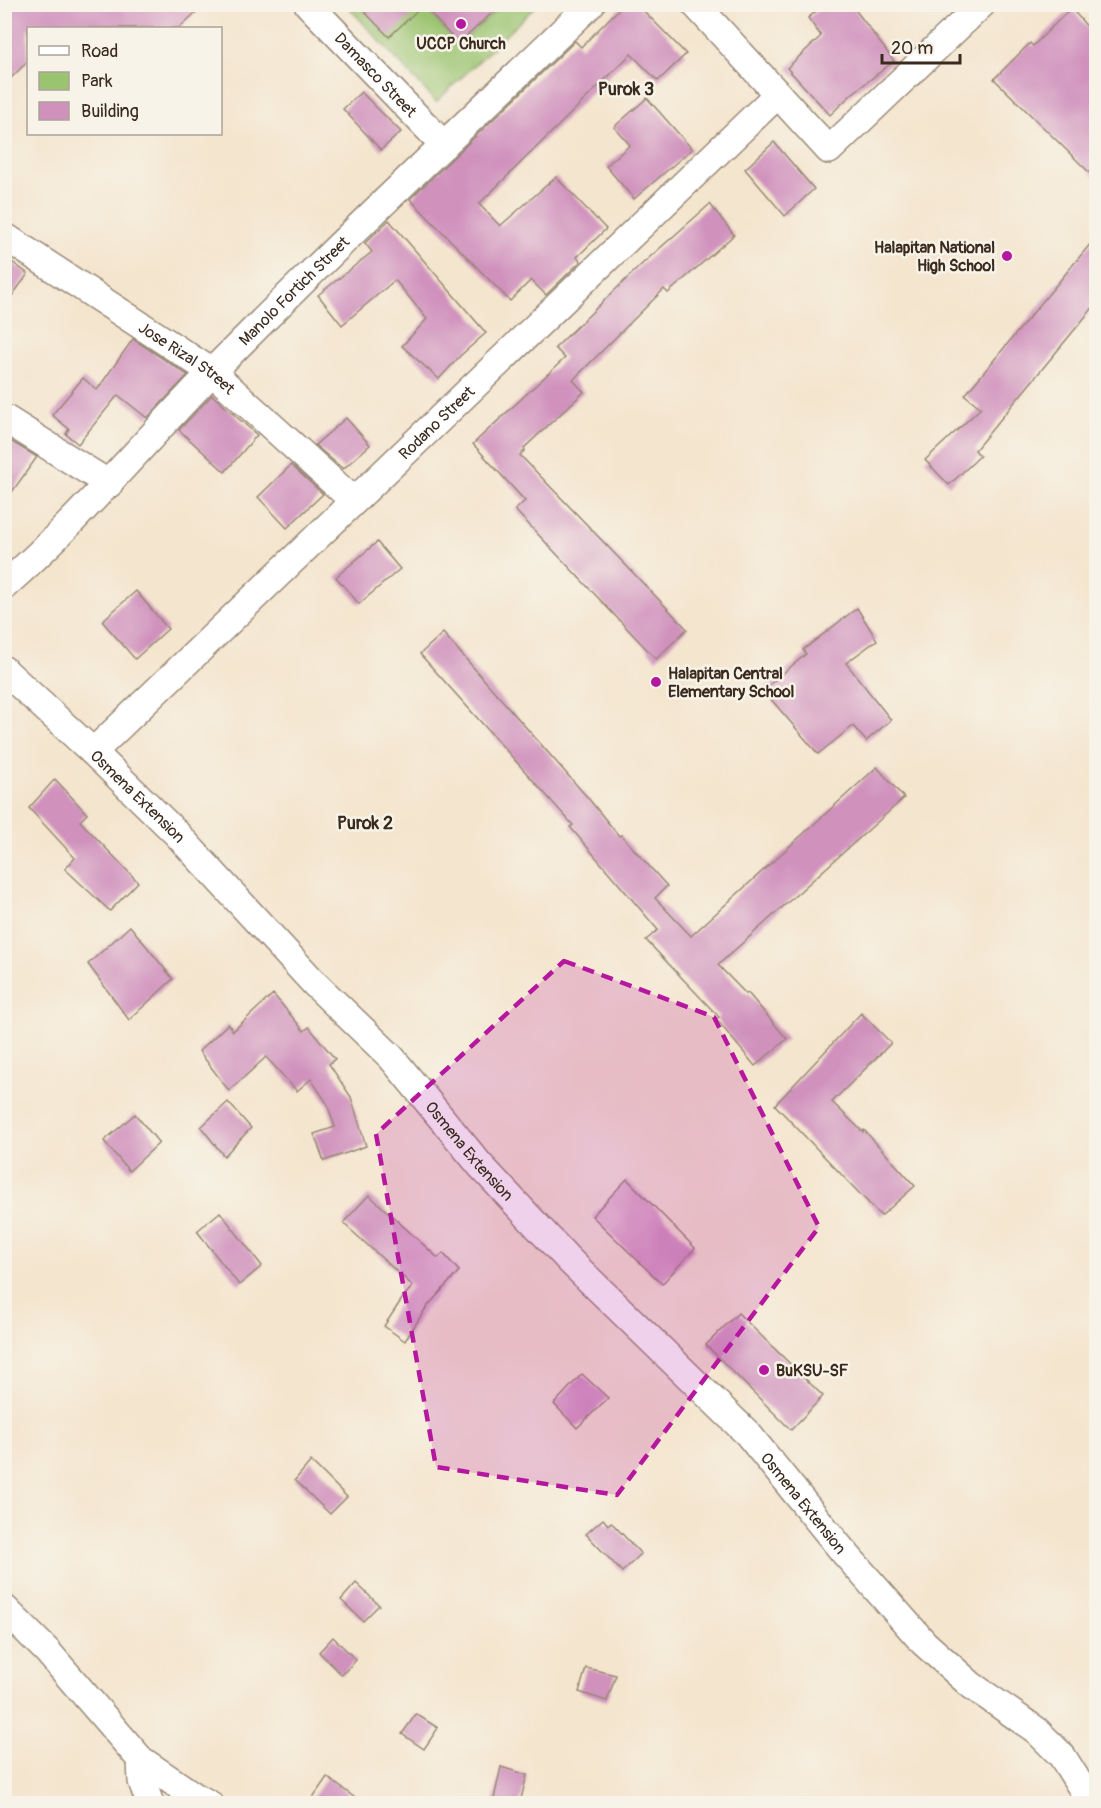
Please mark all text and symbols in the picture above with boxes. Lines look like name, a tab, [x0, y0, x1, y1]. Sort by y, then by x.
marker: UCCP Church	[454, 17, 468, 31]
legend	[27, 27, 222, 135]
scale bar	[882, 27, 960, 65]
street label: Damasco Street	[330, 29, 421, 122]
place label: UCCP Church	[416, 34, 506, 54]
text: 20 m	[891, 37, 933, 60]
text: Road	[81, 40, 118, 63]
text: Park	[81, 70, 113, 93]
district label: Purok 3	[598, 78, 654, 101]
text: Building	[81, 100, 139, 123]
street label: Manolo Fortich Street	[235, 232, 354, 350]
place label: Halapitan National High School	[874, 238, 995, 276]
marker: Halapitan National High School	[1000, 249, 1014, 263]
street label: Jose Rizal Street	[135, 318, 239, 399]
street label: Rodano Street	[395, 382, 479, 464]
place label: Halapitan Central Elementary School	[668, 664, 795, 702]
marker: Halapitan Central Elementary School	[649, 675, 663, 689]
street label: Osmena Extension	[86, 746, 189, 847]
district label: Purok 2	[337, 812, 393, 835]
street label: Osmena Extension	[421, 1098, 517, 1205]
place label: BuKSU-SF	[776, 1361, 849, 1381]
marker: BuKSU-SF	[757, 1363, 771, 1377]
street label: Osmena Extension	[756, 1449, 850, 1558]

